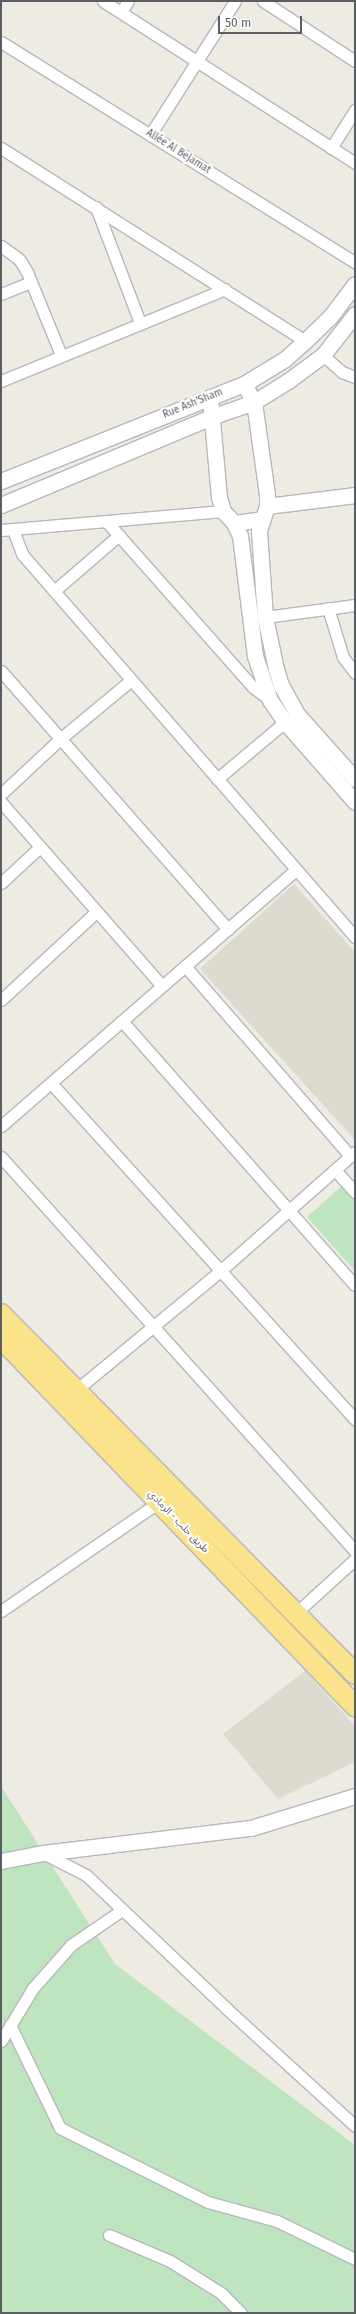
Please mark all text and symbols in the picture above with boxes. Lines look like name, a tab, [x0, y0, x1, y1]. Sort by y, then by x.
scale bar	[220, 8, 304, 34]
text: 50 m	[225, 16, 251, 30]
street label: Allée Al Bejamat	[144, 127, 212, 177]
street label: Rue Ash'Sham	[161, 387, 225, 421]
street label: طريق حلب - الرمادي	[145, 1488, 211, 1556]

